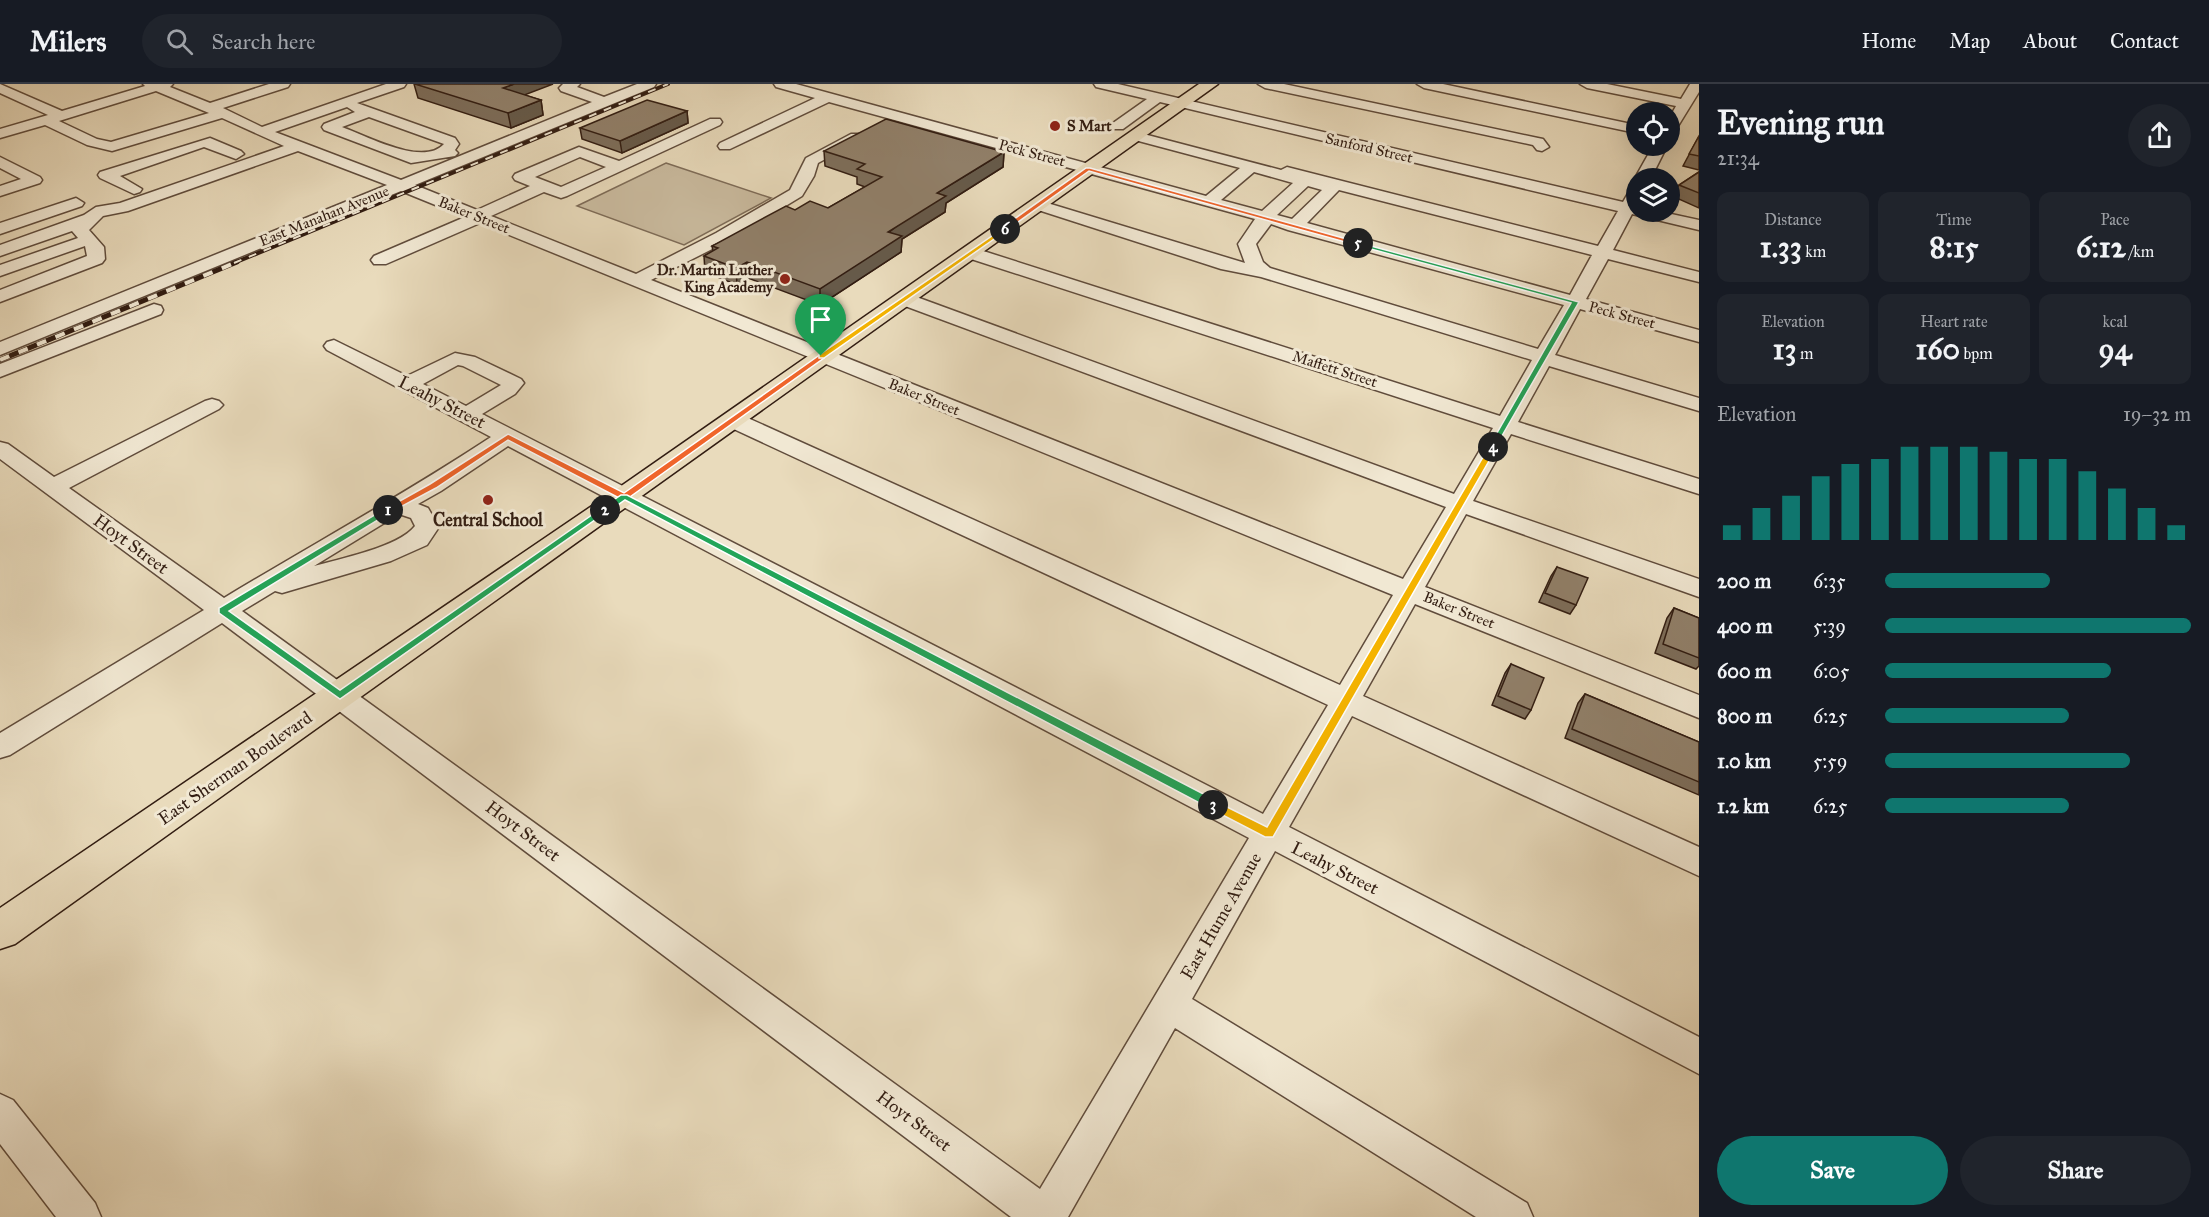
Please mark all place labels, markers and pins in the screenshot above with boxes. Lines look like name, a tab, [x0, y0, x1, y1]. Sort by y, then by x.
place label: S Mart	[1067, 117, 1112, 135]
marker: S Mart	[1048, 119, 1062, 133]
pin: 6	[990, 214, 1020, 244]
pin: 5	[1343, 228, 1373, 258]
place label: Dr. Martin Luther King Academy	[657, 261, 774, 297]
marker: Dr. Martin Luther King Academy	[778, 272, 792, 286]
pin	[795, 294, 846, 356]
pin: 4	[1478, 432, 1508, 462]
marker: Central School	[481, 493, 495, 507]
pin: 1	[373, 495, 403, 525]
pin: 2	[590, 495, 620, 525]
place label: Central School	[433, 509, 544, 531]
pin: 3	[1198, 790, 1228, 820]

